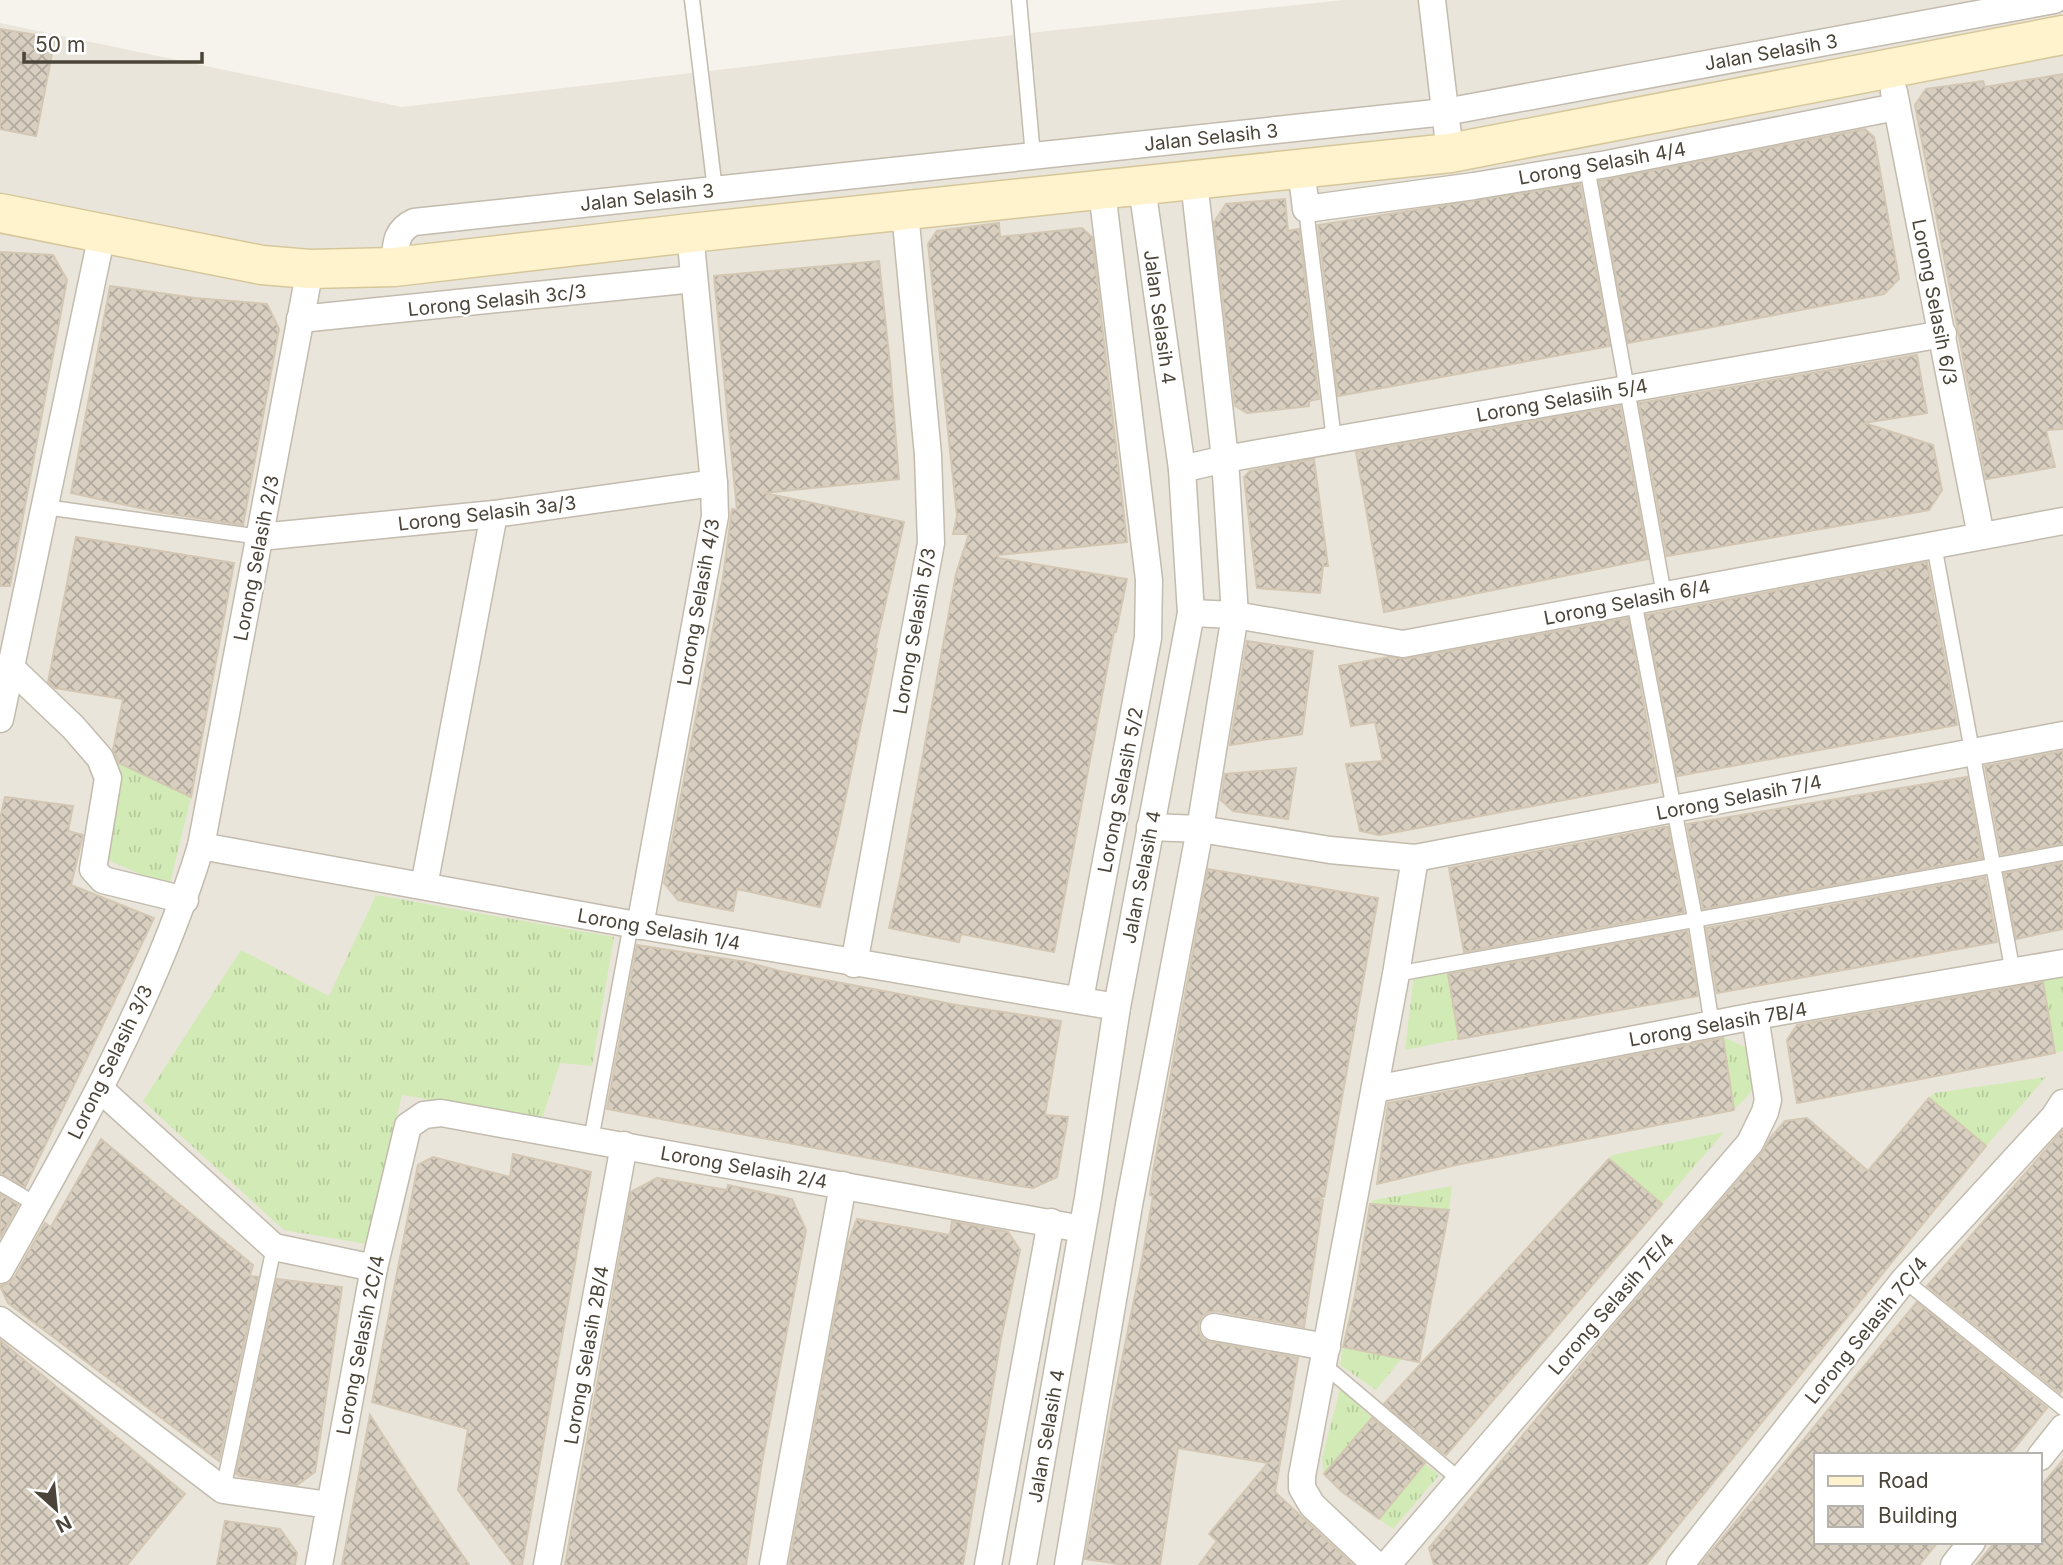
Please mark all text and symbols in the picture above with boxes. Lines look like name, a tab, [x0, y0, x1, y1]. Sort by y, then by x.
scale bar	[24, 21, 203, 65]
street label: Jalan Selasih 3	[1703, 29, 1839, 76]
text: 50 m	[35, 32, 85, 57]
street label: Jalan Selasih 3	[1143, 119, 1279, 156]
street label: Lorong Selasih 4/4	[1517, 137, 1688, 190]
street label: Jalan Selasih 3	[579, 179, 715, 216]
street label: Lorong Selasih 6/3	[1907, 217, 1962, 387]
street label: Jalan Selasih 4	[1139, 248, 1180, 386]
street label: Lorong Selasih 3c/3	[407, 280, 588, 321]
street label: Lorong Selasiih 5/4	[1475, 374, 1650, 427]
street label: Lorong Selasih 2/3	[229, 473, 284, 643]
street label: Lorong Selasih 3a/3	[397, 491, 577, 536]
street label: Lorong Selasih 4/3	[672, 517, 725, 687]
street label: Lorong Selasih 5/3	[889, 546, 940, 716]
street label: Lorong Selasih 6/4	[1542, 575, 1712, 630]
street label: Lorong Selasih 5/2	[1093, 705, 1148, 875]
street label: Lorong Selasih 7/4	[1654, 770, 1824, 825]
street label: Jalan Selasih 4	[1117, 808, 1166, 946]
street label: Lorong Selasih 1/4	[576, 904, 742, 955]
street label: Lorong Selasih 3/3	[63, 981, 158, 1143]
street label: Lorong Selasih 7B/4	[1627, 997, 1809, 1052]
street label: Lorong Selasih 2/4	[659, 1141, 829, 1193]
street label: Lorong Selasih 7E/4	[1544, 1229, 1679, 1380]
street label: Lorong Selasih 7C/4	[1800, 1252, 1933, 1408]
street label: Lorong Selasih 2C/4	[332, 1253, 389, 1437]
street label: Lorong Selasih 2B/4	[559, 1264, 614, 1446]
street label: Jalan Selasih 4	[1023, 1367, 1070, 1505]
legend	[1814, 1453, 2042, 1544]
text: Road	[1878, 1468, 1929, 1493]
north arrow	[21, 1474, 91, 1544]
text: Building	[1878, 1503, 1958, 1528]
text: N	[52, 1510, 75, 1537]

